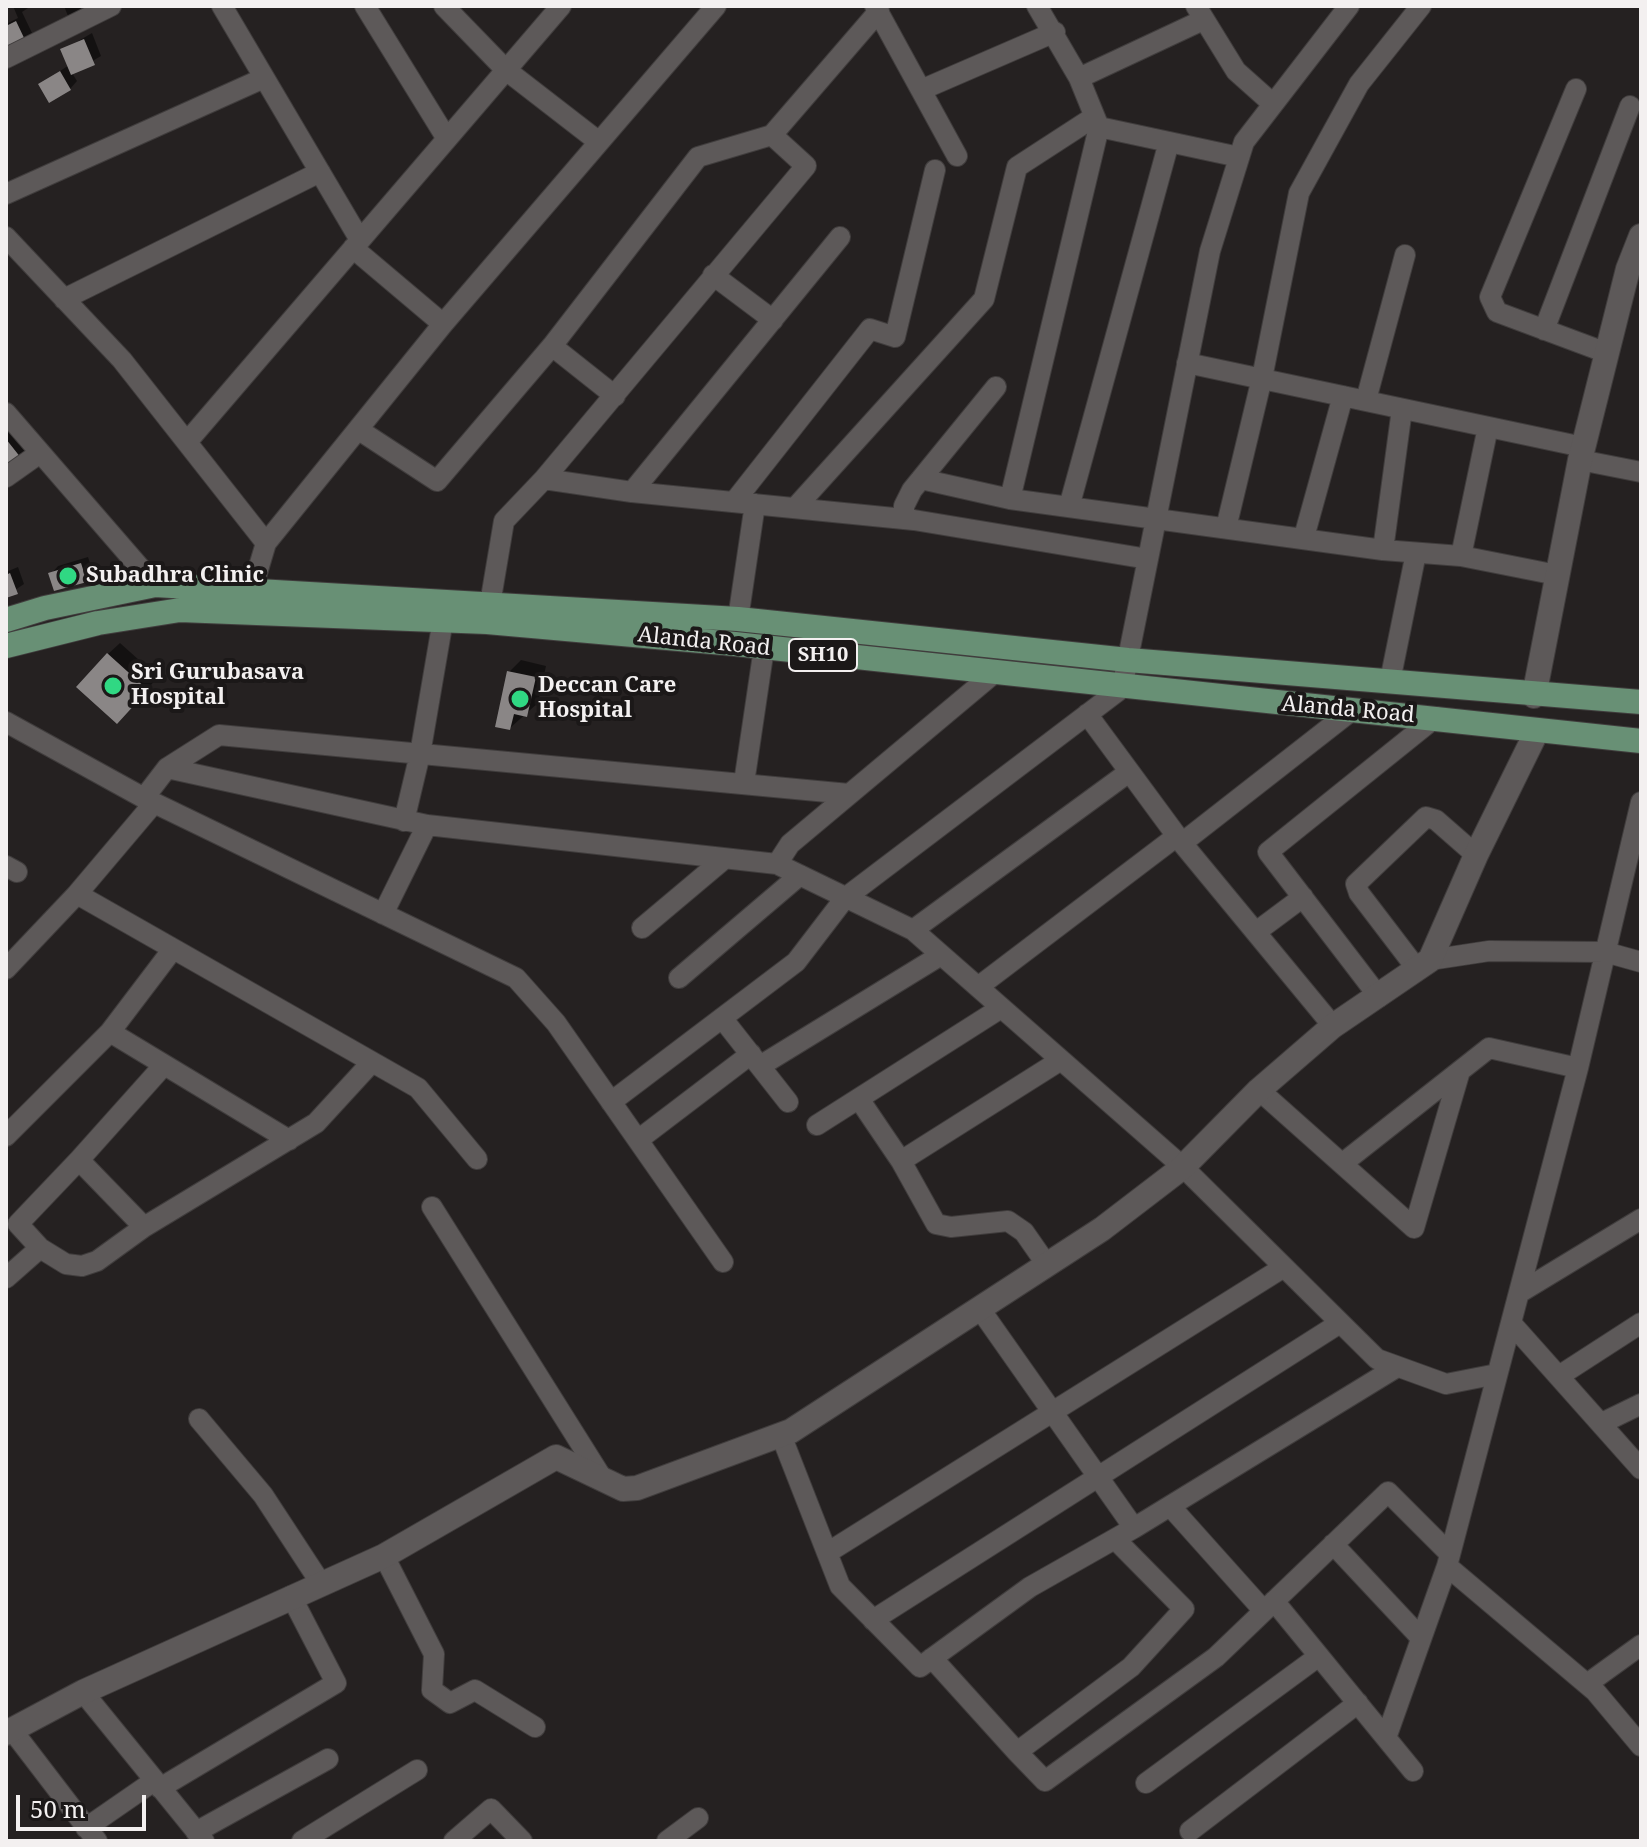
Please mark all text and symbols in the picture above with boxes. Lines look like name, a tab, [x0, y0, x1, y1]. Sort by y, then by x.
place label: Subadhra Clinic	[86, 563, 264, 589]
marker: Subadhra Clinic	[57, 565, 79, 587]
street label: Alanda Road	[636, 622, 772, 662]
road number: SH10	[789, 639, 857, 671]
place label: Sri Gurubasava Hospital	[131, 660, 304, 712]
place label: Deccan Care Hospital	[538, 673, 676, 724]
marker: Sri Gurubasava Hospital	[102, 675, 124, 697]
marker: Deccan Care Hospital	[509, 688, 531, 710]
street label: Alanda Road	[1280, 691, 1416, 729]
scale bar	[20, 1779, 150, 1829]
text: 50 m	[30, 1792, 86, 1825]

